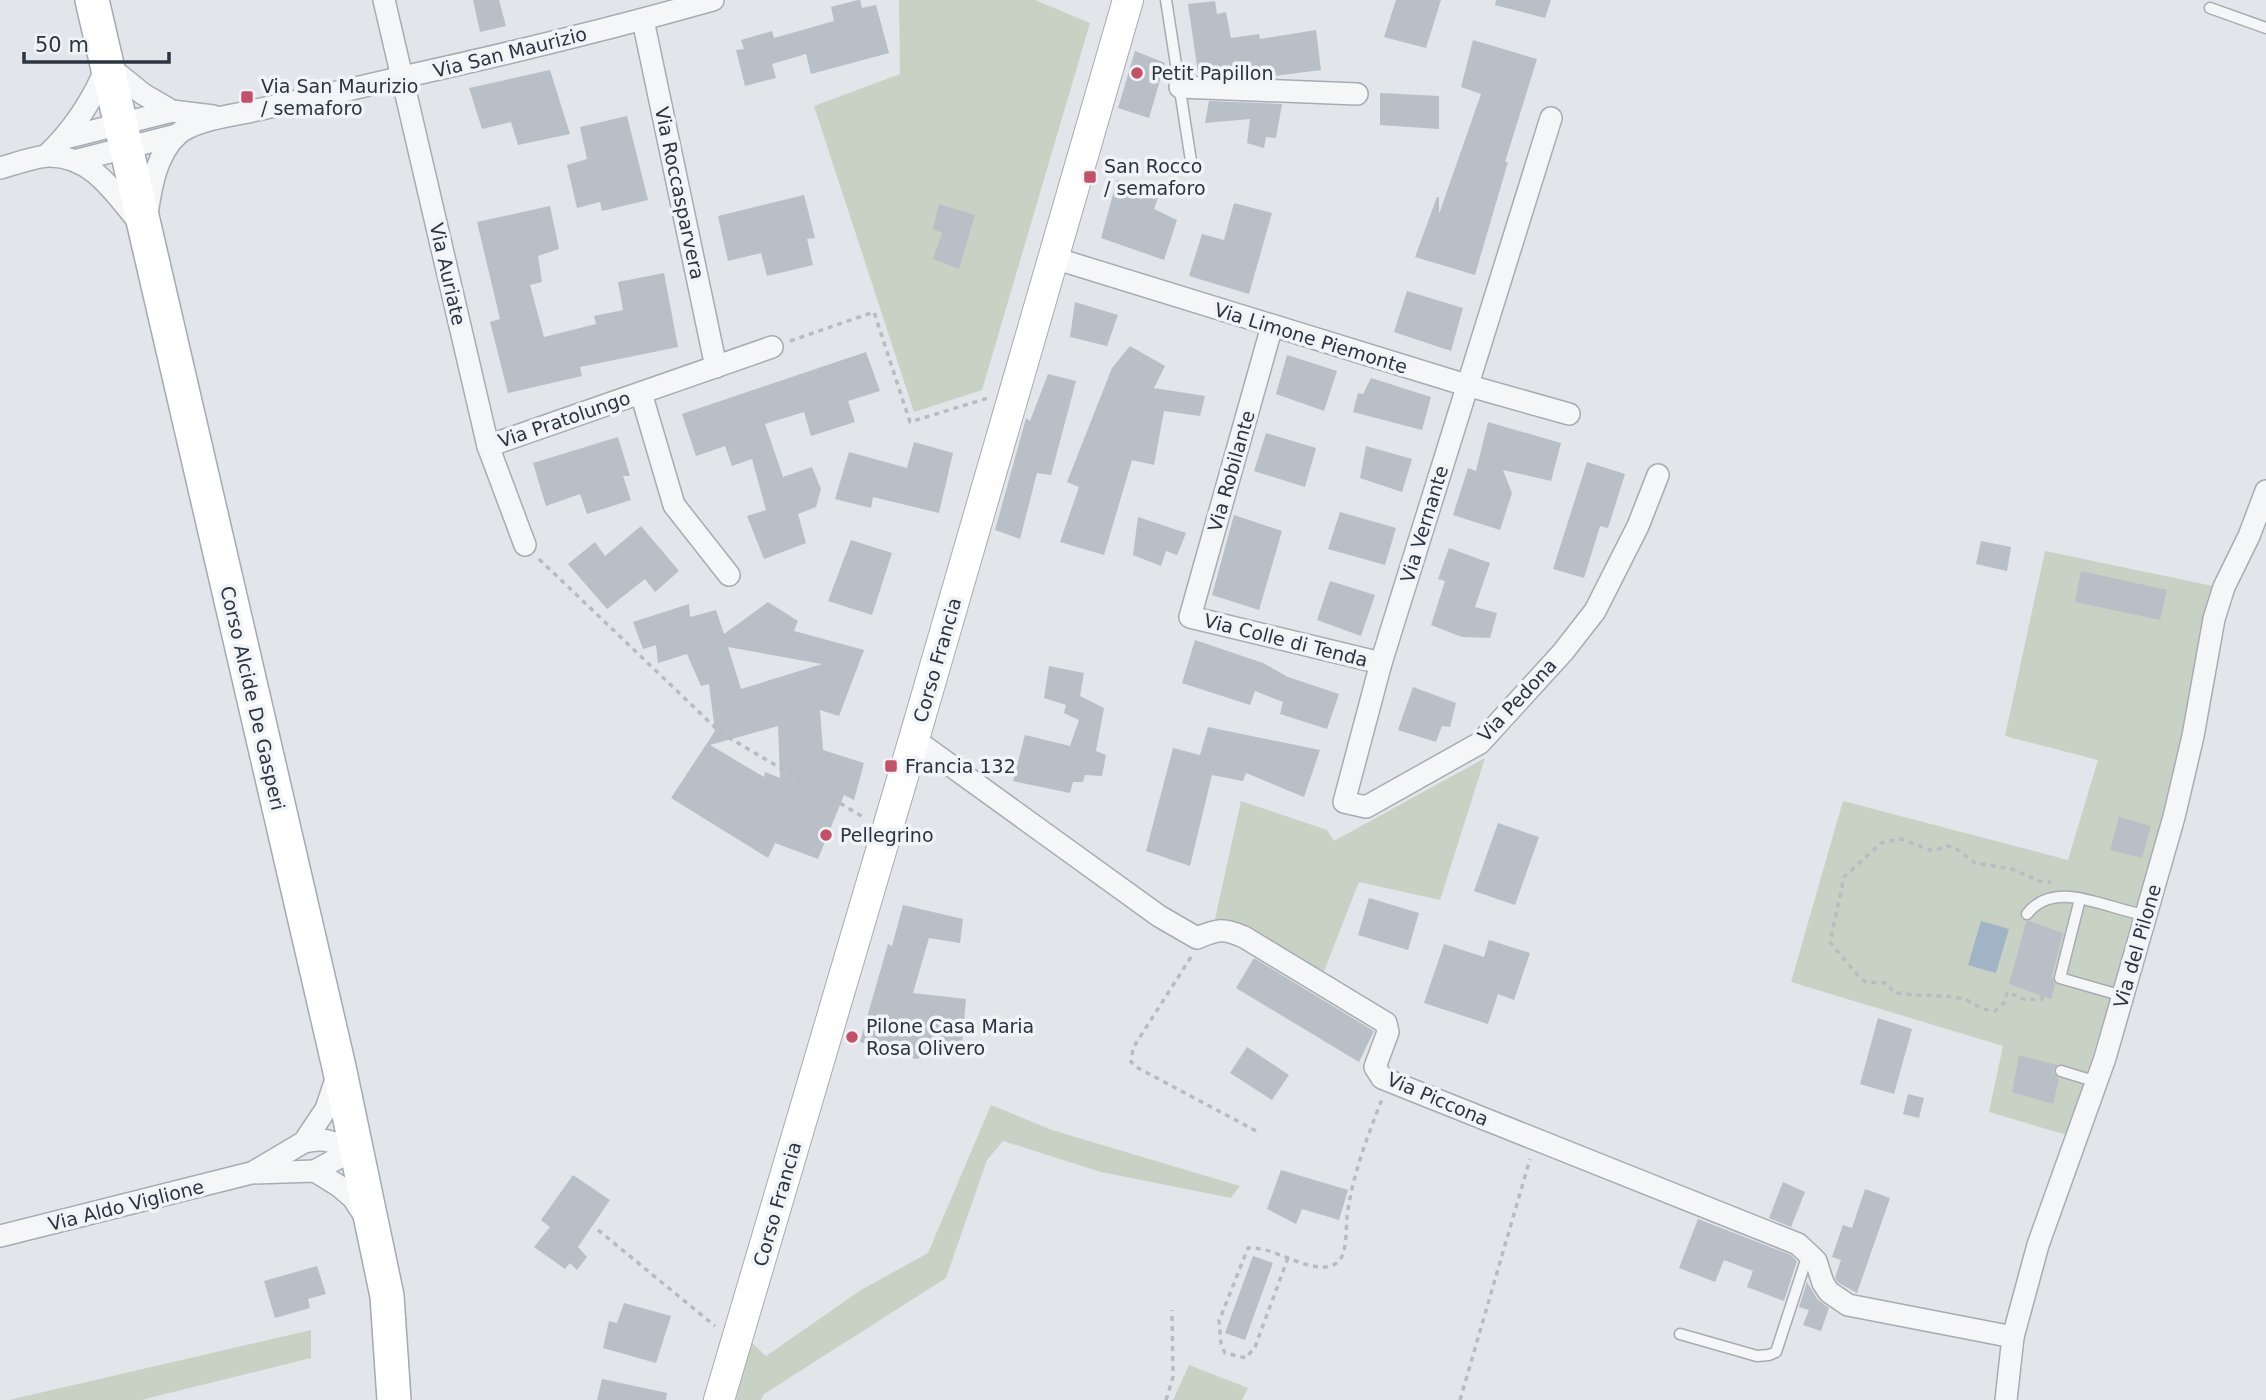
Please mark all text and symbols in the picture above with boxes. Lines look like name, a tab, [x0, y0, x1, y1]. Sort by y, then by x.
scale bar	[24, 21, 170, 65]
street label: Via San Maurizio	[431, 22, 589, 82]
text: 50 m	[35, 33, 89, 57]
place label: Petit Papillon	[1151, 62, 1274, 84]
marker: Petit Papillon	[1129, 65, 1145, 81]
place label: Via San Maurizio / semaforo	[261, 75, 418, 119]
marker: Via San Maurizio / semaforo	[239, 89, 255, 105]
street label: Via Roccasparvera	[651, 105, 709, 281]
place label: San Rocco / semaforo	[1104, 155, 1206, 199]
marker: San Rocco / semaforo	[1082, 169, 1098, 185]
street label: Via Auriate	[426, 221, 470, 327]
street label: Via Limone Piemonte	[1212, 298, 1410, 378]
street label: Via Pratolungo	[495, 386, 633, 452]
street label: Via Robilante	[1203, 408, 1259, 534]
street label: Via Vernante	[1396, 463, 1452, 585]
street label: Corso Alcide De Gasperi	[216, 584, 290, 812]
street label: Corso Francia	[909, 595, 965, 725]
street label: Via Colle di Tenda	[1202, 609, 1370, 671]
street label: Via Pedona	[1473, 654, 1561, 746]
place label: Francia 132	[905, 755, 1016, 777]
marker: Francia 132	[883, 758, 899, 774]
place label: Pellegrino	[840, 824, 934, 846]
marker: Pellegrino	[818, 827, 834, 843]
street label: Via del Pilone	[2109, 882, 2165, 1010]
place label: Pilone Casa Maria Rosa Olivero	[866, 1015, 1034, 1059]
marker: Pilone Casa Maria Rosa Olivero	[844, 1029, 860, 1045]
street label: Via Piccona	[1384, 1068, 1492, 1130]
street label: Corso Francia	[749, 1139, 805, 1269]
street label: Via Aldo Viglione	[46, 1175, 206, 1235]

